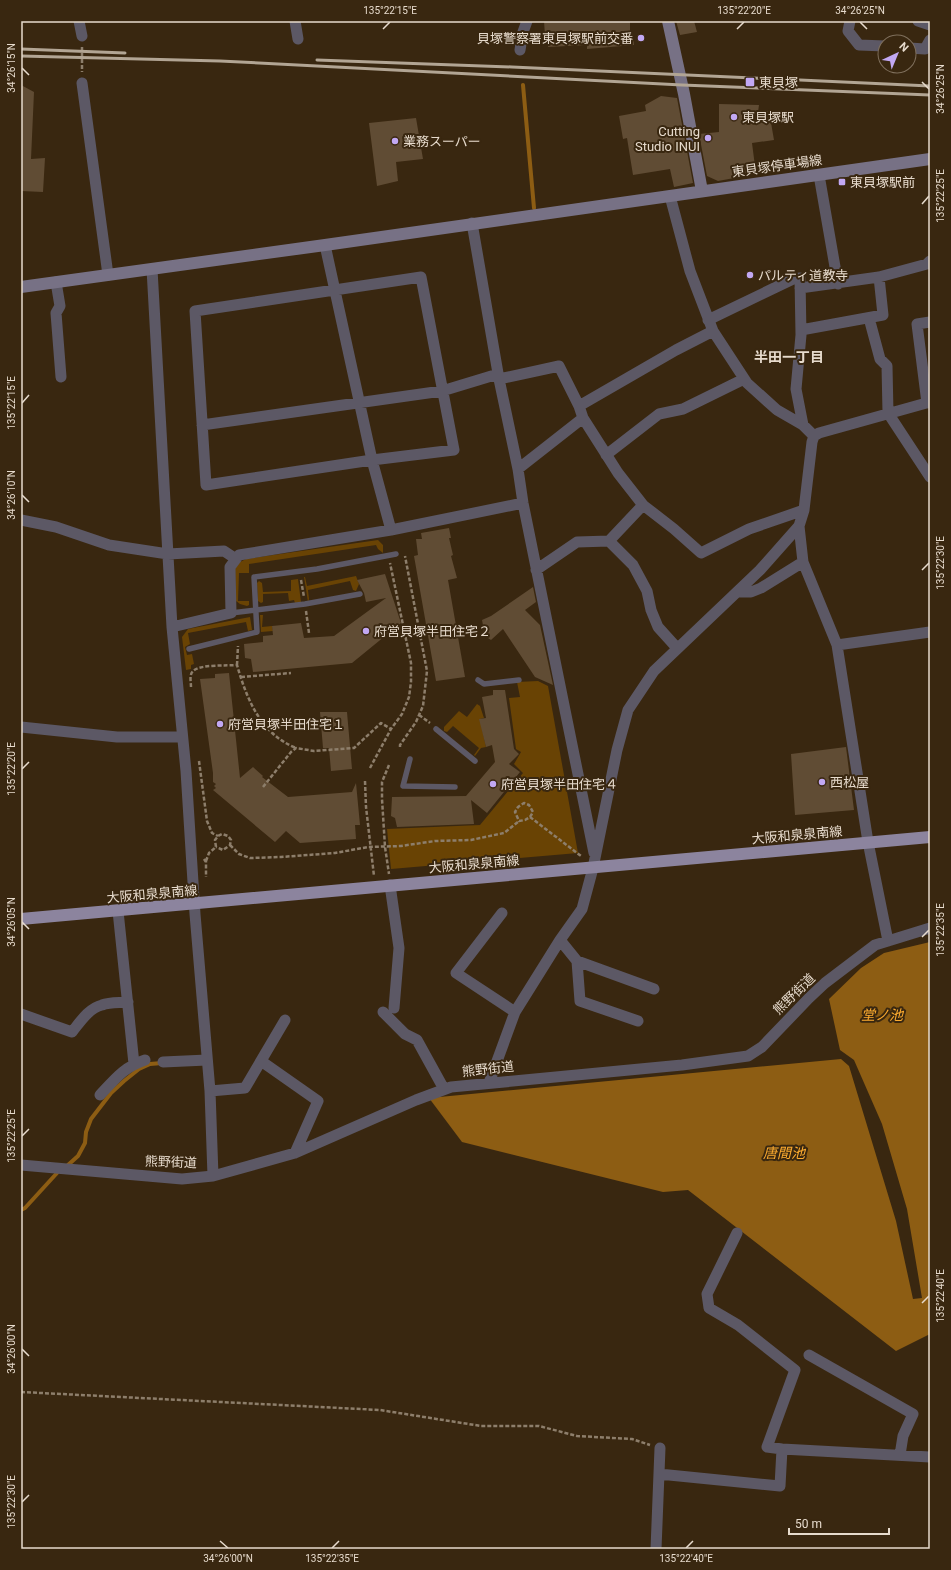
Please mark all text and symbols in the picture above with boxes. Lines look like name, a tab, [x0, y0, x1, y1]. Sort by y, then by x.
text: 135°22'15"E	[363, 5, 417, 16]
text: 135°22'20"E	[717, 5, 771, 16]
text: 34°26'25"N	[835, 5, 885, 16]
place label: 貝塚警察署東貝塚駅前交番	[477, 31, 633, 46]
marker: 貝塚警察署東貝塚駅前交番	[636, 33, 646, 43]
north arrow	[877, 34, 917, 74]
text: N	[896, 40, 911, 55]
text: 34°26'15"N	[6, 43, 17, 93]
text: 34°26'25"N	[935, 64, 946, 114]
place label: 東貝塚	[759, 75, 798, 90]
marker: 東貝塚	[744, 76, 756, 88]
place label: 東貝塚駅	[742, 110, 794, 125]
marker: 東貝塚駅	[729, 112, 739, 122]
place label: Cutting Studio INUI	[635, 124, 700, 154]
marker: Cutting Studio INUI	[703, 133, 713, 143]
place label: 業務スーパー	[403, 134, 481, 149]
marker: 業務スーパー	[390, 136, 400, 146]
street label: 東貝塚停車場線	[731, 152, 823, 180]
text: 135°22'25"E	[935, 169, 946, 223]
place label: 東貝塚駅前	[850, 175, 915, 190]
marker: 東貝塚駅前	[837, 177, 847, 187]
place label: パルティ道教寺	[758, 268, 848, 283]
marker: パルティ道教寺	[745, 270, 755, 280]
district label: 半田一丁目	[754, 349, 824, 365]
text: 135°22'15"E	[6, 376, 17, 430]
text: 34°26'10"N	[6, 470, 17, 520]
text: 135°22'30"E	[935, 536, 946, 590]
place label: 府営貝塚半田住宅２	[374, 624, 491, 639]
marker: 府営貝塚半田住宅２	[361, 626, 371, 636]
place label: 府営貝塚半田住宅１	[228, 717, 345, 732]
marker: 府営貝塚半田住宅１	[215, 719, 225, 729]
text: 135°22'20"E	[6, 742, 17, 796]
place label: 西松屋	[830, 775, 869, 790]
place label: 府営貝塚半田住宅４	[501, 777, 618, 792]
marker: 西松屋	[817, 777, 827, 787]
marker: 府営貝塚半田住宅４	[488, 779, 498, 789]
street label: 大阪和泉泉南線	[751, 824, 843, 846]
street label: 大阪和泉泉南線	[428, 853, 520, 875]
street label: 大阪和泉泉南線	[106, 883, 198, 905]
text: 34°26'05"N	[6, 897, 17, 947]
text: 135°22'35"E	[935, 903, 946, 957]
street label: 熊野街道	[770, 971, 818, 1017]
water label: 堂ノ池	[861, 1007, 905, 1023]
street label: 熊野街道	[461, 1059, 515, 1079]
text: 135°22'25"E	[6, 1109, 17, 1163]
water label: 唐間池	[763, 1145, 807, 1161]
street label: 熊野街道	[145, 1154, 197, 1170]
text: 135°22'40"E	[935, 1269, 946, 1323]
text: 34°26'00"N	[6, 1324, 17, 1374]
text: 135°22'30"E	[6, 1475, 17, 1529]
scale bar	[789, 1510, 889, 1536]
text: 50 m	[795, 1517, 822, 1531]
text: 34°26'00"N	[203, 1553, 253, 1564]
text: 135°22'35"E	[305, 1553, 359, 1564]
text: 135°22'40"E	[659, 1553, 713, 1564]

